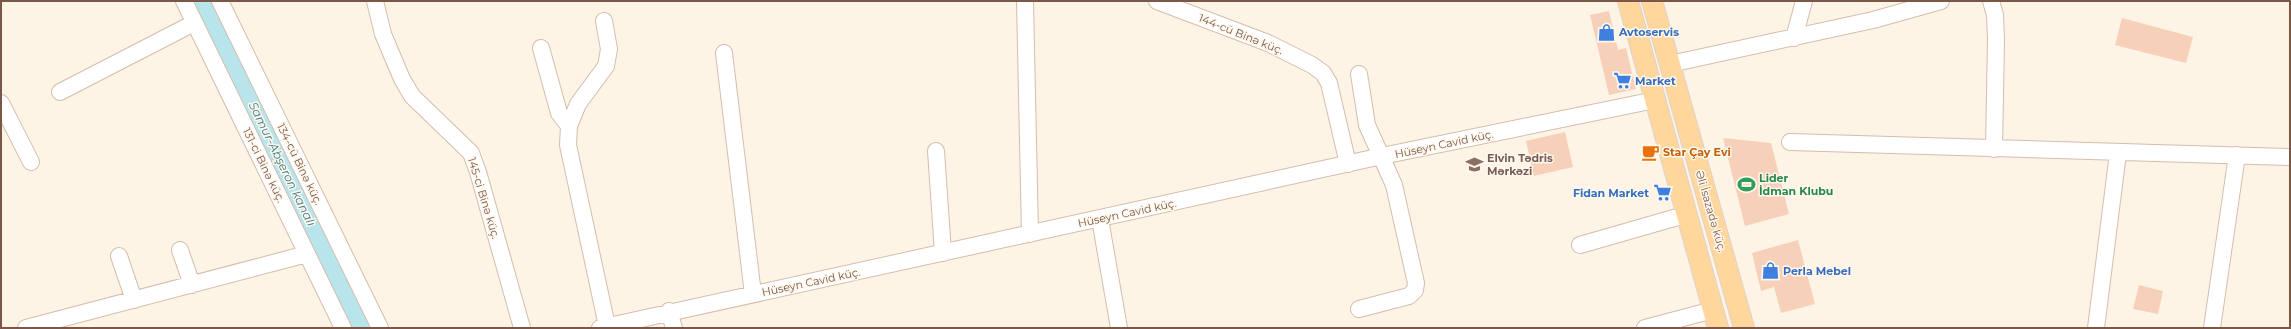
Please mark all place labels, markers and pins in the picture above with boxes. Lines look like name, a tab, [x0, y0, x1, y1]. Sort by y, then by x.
shop icon: Avtoservis	[1596, 22, 1616, 42]
place label: Avtoservis	[1618, 25, 1679, 39]
supermarket icon: Market	[1612, 71, 1632, 91]
place label: Market	[1635, 74, 1676, 88]
cafe icon: Star Çay Evi	[1640, 142, 1660, 162]
place label: Star Çay Evi	[1663, 145, 1731, 159]
place label: Elvin Tədris Mərkəzi	[1487, 151, 1553, 178]
school or university icon: Elvin Tədris Mərkəzi	[1464, 154, 1484, 174]
place label: Lider İdman Klubu	[1759, 171, 1833, 198]
sports icon: Lider İdman Klubu	[1736, 174, 1756, 194]
supermarket icon: Fidan Market	[1652, 183, 1672, 203]
place label: Fidan Market	[1573, 186, 1649, 200]
shop icon: Perla Mebel	[1760, 261, 1780, 281]
place label: Perla Mebel	[1783, 264, 1851, 278]

